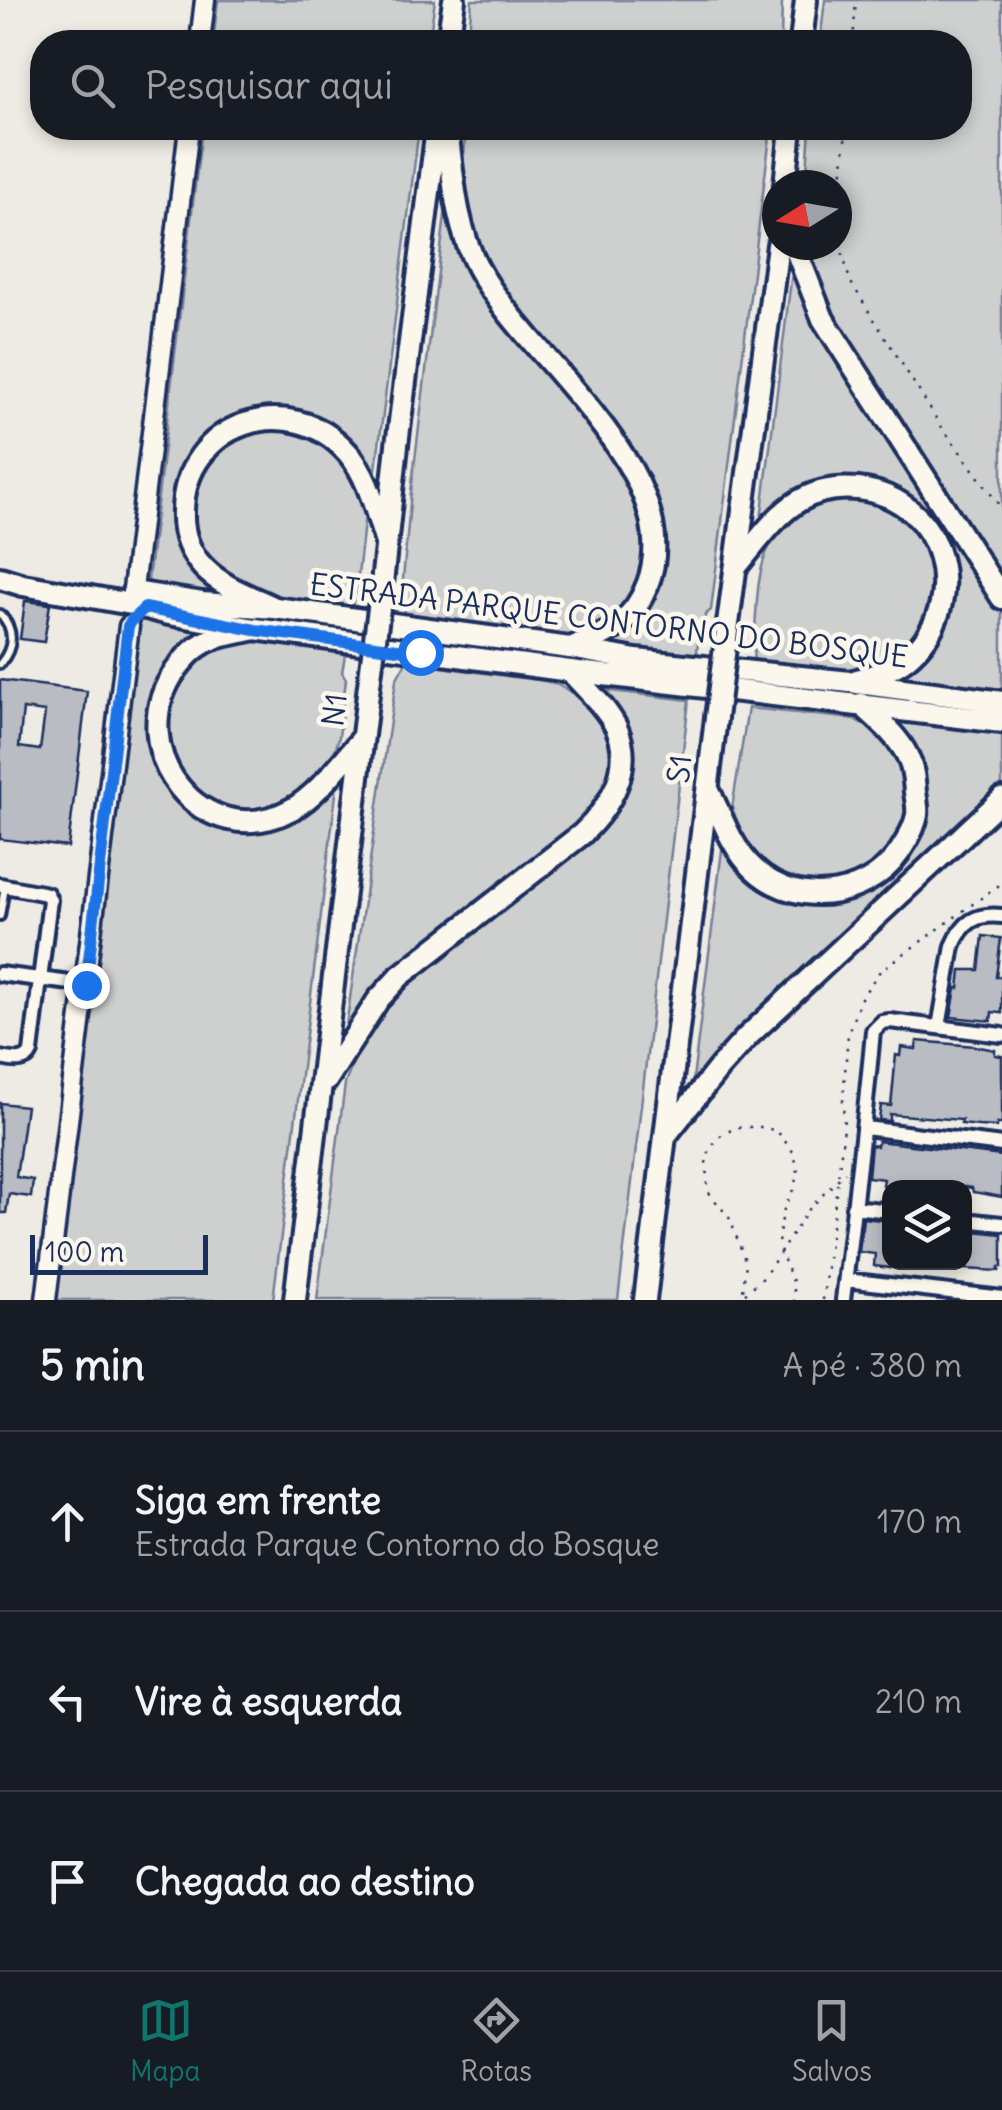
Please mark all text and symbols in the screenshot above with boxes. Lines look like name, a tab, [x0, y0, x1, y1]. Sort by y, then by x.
search box	[30, 30, 972, 140]
icon: search	[65, 58, 120, 113]
text: Pesquisar aqui	[145, 62, 393, 109]
north arrow	[762, 170, 852, 260]
street label: ESTRADA PARQUE CONTORNO DO BOSQUE	[308, 564, 910, 676]
route start	[398, 630, 444, 676]
street label: N1	[313, 691, 355, 728]
street label: S1	[659, 753, 699, 785]
route end	[64, 963, 110, 1009]
map controls	[882, 1180, 972, 1270]
button: layers	[882, 1180, 972, 1270]
scale bar	[30, 1230, 208, 1274]
text: 100 m	[45, 1234, 124, 1270]
text: 5 min	[40, 1339, 145, 1391]
text: A pé · 380 m	[783, 1345, 962, 1386]
text: Siga em frente	[135, 1477, 381, 1524]
icon: ahead	[40, 1494, 95, 1549]
text: 170 m	[877, 1501, 962, 1542]
text: Estrada Parque Contorno do Bosque	[135, 1524, 660, 1565]
icon: left	[40, 1674, 95, 1729]
text: Vire à esquerda	[135, 1678, 402, 1725]
text: 210 m	[875, 1681, 962, 1722]
icon: arrive	[40, 1854, 95, 1909]
text: Chegada ao destino	[135, 1858, 475, 1905]
tab: Mapa	[130, 1993, 201, 2089]
tab: Rotas	[461, 1993, 532, 2089]
tab: Salvos	[792, 1993, 872, 2089]

